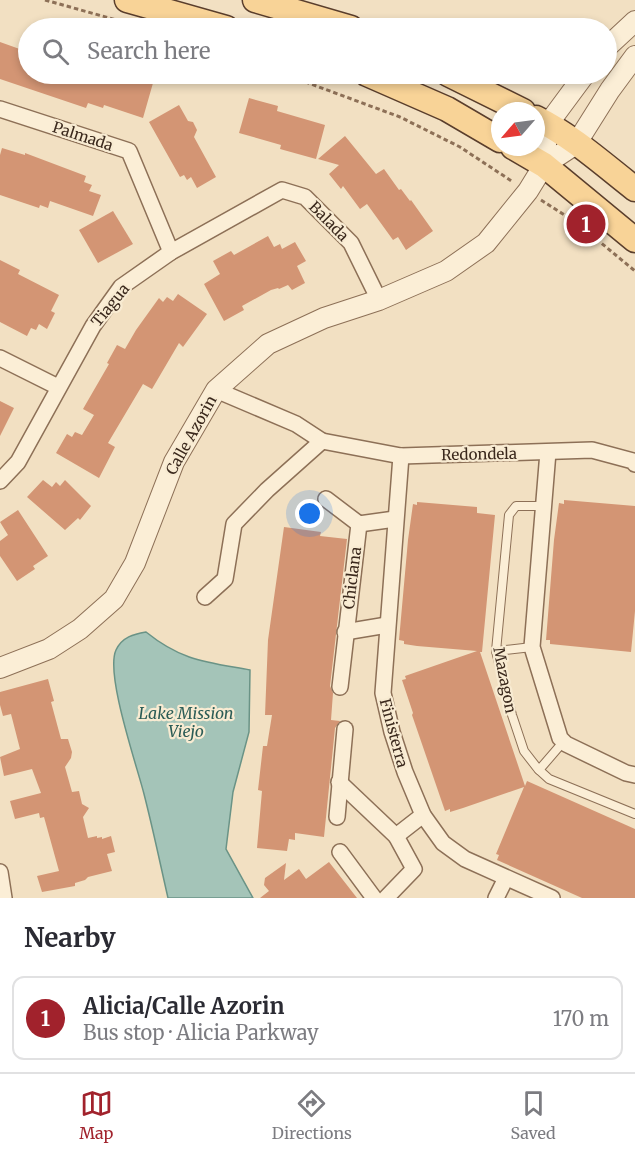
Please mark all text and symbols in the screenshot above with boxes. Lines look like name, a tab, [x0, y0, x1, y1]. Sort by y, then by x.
search box	[18, 18, 617, 84]
icon: search	[39, 35, 72, 68]
text: Search here	[87, 37, 210, 65]
north arrow	[491, 102, 545, 156]
street label: Palmada	[50, 117, 116, 155]
street label: Balada	[305, 197, 353, 245]
pin: 1	[566, 202, 606, 246]
street label: Tiagua	[87, 280, 133, 330]
street label: Calle Azorin	[161, 392, 221, 478]
street label: Redondela	[441, 444, 517, 464]
your location	[295, 499, 324, 528]
street label: Chiclana	[339, 546, 365, 610]
street label: Mazagon	[489, 645, 521, 715]
street label: Finisterra	[376, 696, 412, 770]
water label: Lake Mission Viejo	[138, 703, 234, 741]
text: Nearby	[24, 921, 116, 954]
text: Alicia/Calle Azorin	[83, 992, 284, 1020]
text: 1	[41, 1006, 50, 1031]
text: 170 m	[553, 1006, 609, 1031]
text: Bus stop · Alicia Parkway	[83, 1020, 319, 1045]
tab: Map	[79, 1087, 113, 1143]
tab: Directions	[272, 1087, 352, 1143]
tab: Saved	[510, 1087, 556, 1143]

